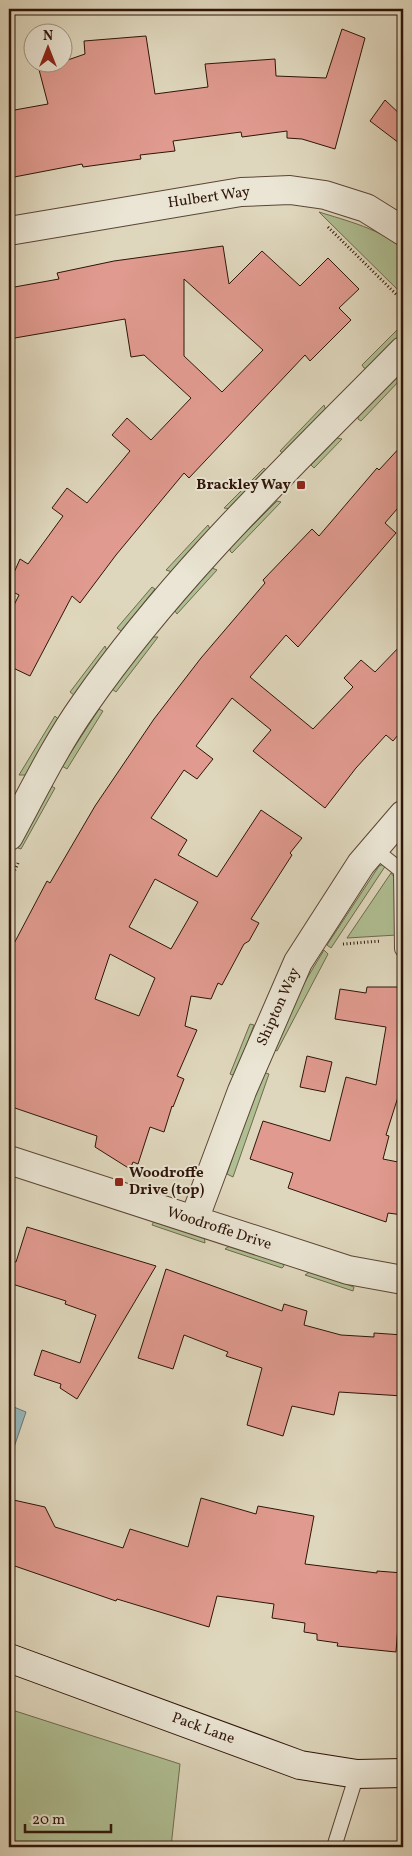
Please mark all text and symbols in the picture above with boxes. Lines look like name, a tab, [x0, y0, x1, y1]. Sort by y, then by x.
north arrow	[22, 22, 72, 72]
text: N	[43, 27, 53, 46]
street label: Hulbert Way	[167, 182, 251, 214]
place label: Brackley Way	[196, 475, 292, 496]
marker: Brackley Way	[295, 479, 307, 491]
street label: Shipton Way	[252, 964, 306, 1050]
place label: Woodroffe Drive (top)	[129, 1163, 205, 1201]
marker: Woodroffe Drive (top)	[113, 1176, 125, 1188]
street label: Woodroffe Drive	[164, 1202, 274, 1256]
street label: Pack Lane	[169, 1708, 237, 1750]
scale bar	[25, 1801, 111, 1833]
text: 20 m	[32, 1810, 65, 1831]

